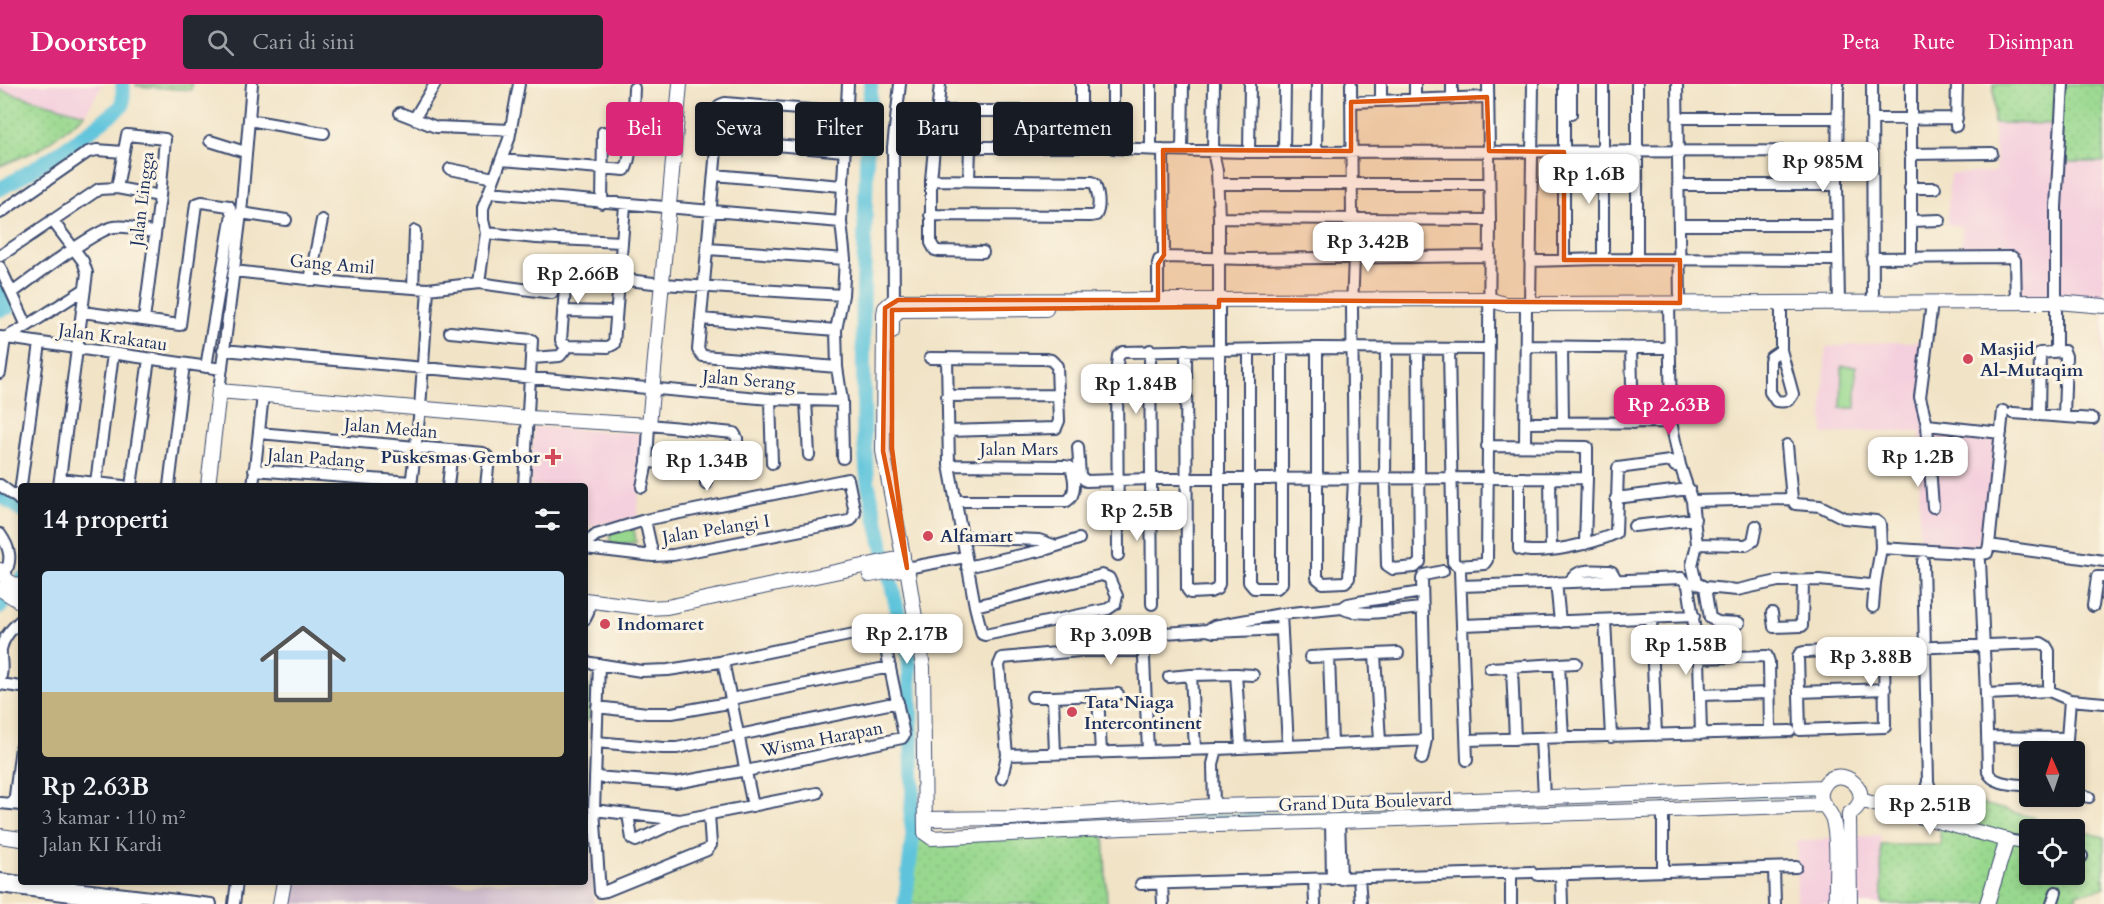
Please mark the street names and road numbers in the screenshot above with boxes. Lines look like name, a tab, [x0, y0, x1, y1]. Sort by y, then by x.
street label: Jalan Lingga	[124, 150, 161, 251]
street label: Gang Amil	[289, 248, 376, 281]
street label: Jalan Krakatau	[54, 317, 169, 358]
street label: Jalan Serang	[698, 364, 797, 397]
street label: Jalan Medan	[340, 412, 440, 445]
street label: Jalan Mars	[977, 437, 1058, 462]
street label: Jalan Padang	[264, 442, 366, 474]
street label: Jalan Pelangi I	[657, 509, 772, 551]
street label: Wisma Harapan	[758, 715, 886, 764]
street label: Grand Duta Boulevard	[1278, 787, 1453, 818]

